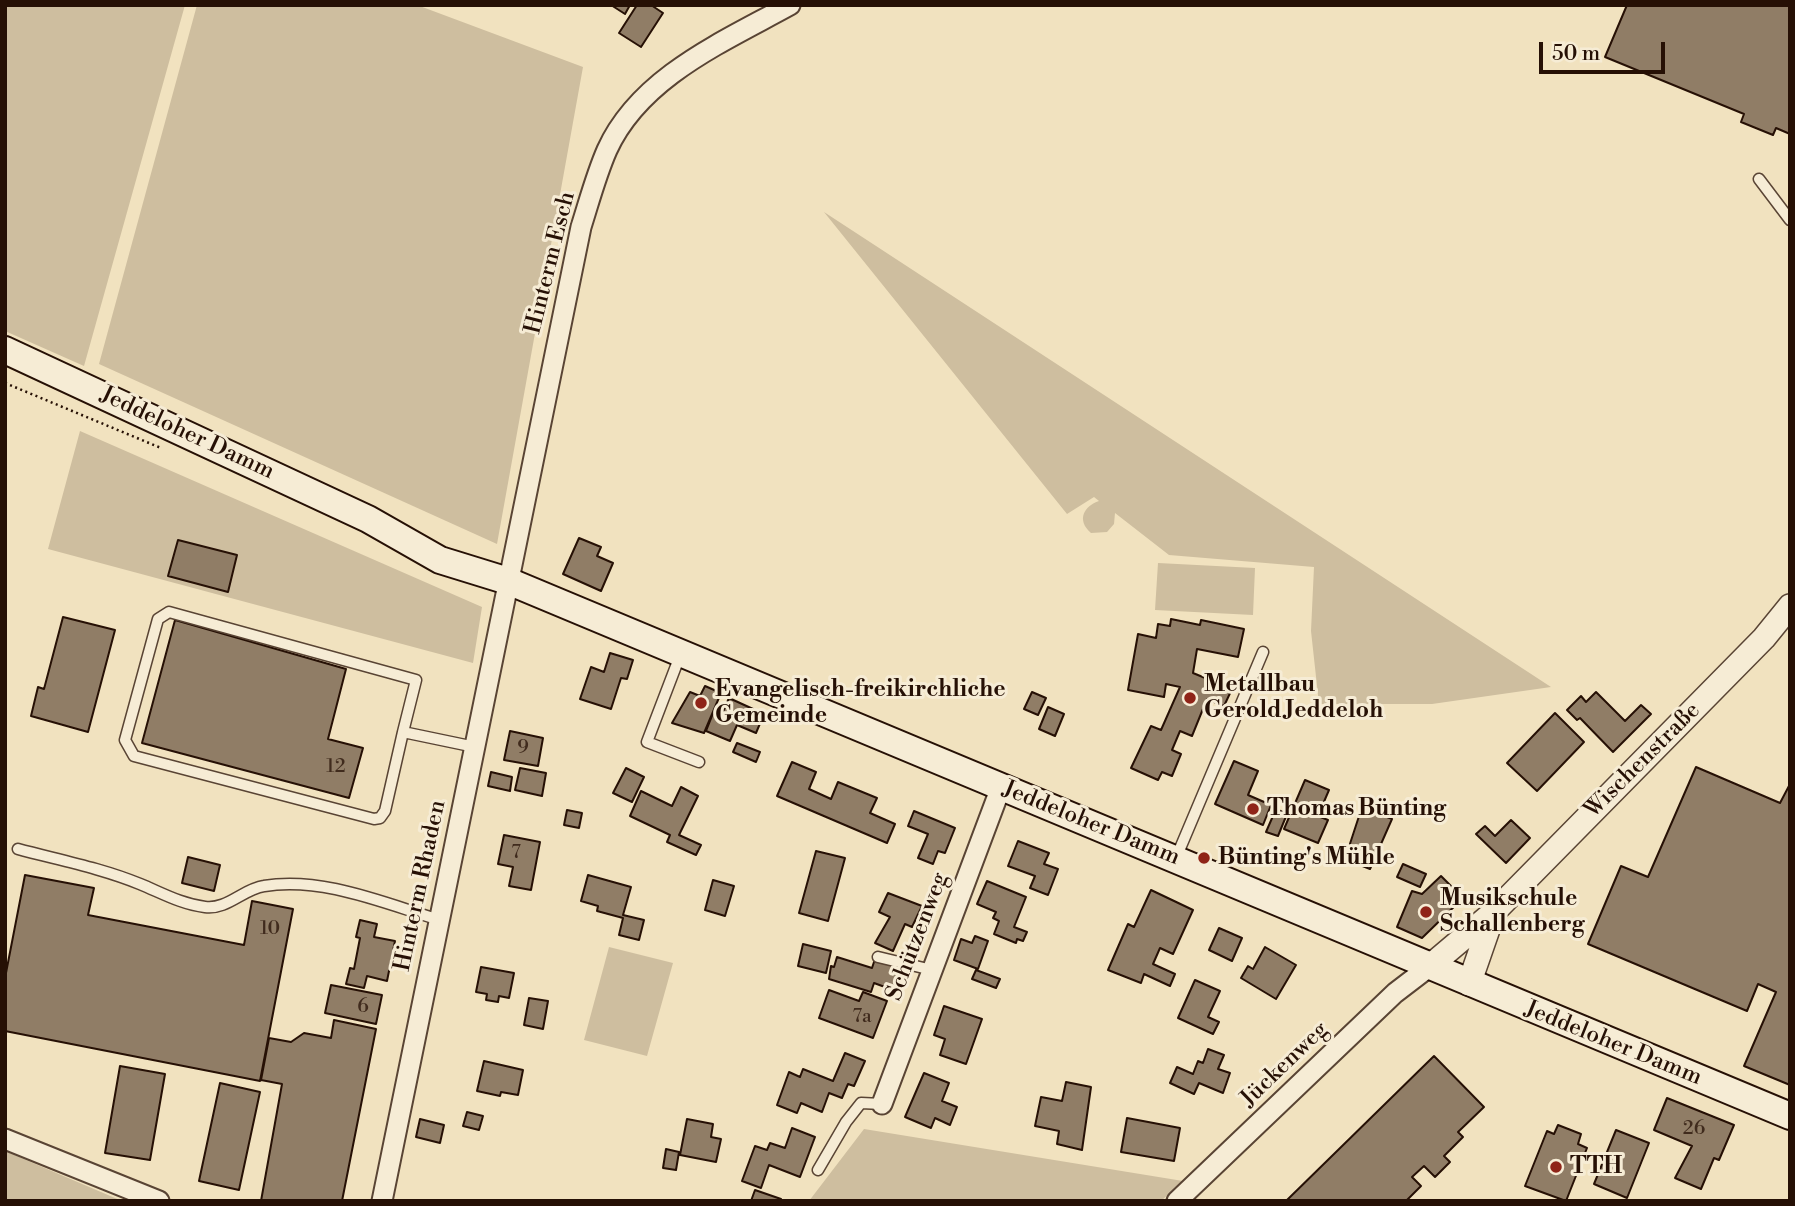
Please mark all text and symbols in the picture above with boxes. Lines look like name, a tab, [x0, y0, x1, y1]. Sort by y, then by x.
scale bar	[1543, 28, 1669, 72]
text: 50 m	[1552, 41, 1600, 67]
street label: Hinterm Esch	[520, 189, 582, 337]
street label: Jeddeloher Damm	[96, 382, 278, 486]
place label: Metallbau Gerold Jeddeloh	[1204, 671, 1383, 725]
place label: Evangelisch-freikirchliche Gemeinde	[715, 676, 1006, 730]
marker: Metallbau Gerold Jeddeloh	[1182, 690, 1198, 706]
marker: Evangelisch-freikirchliche Gemeinde	[693, 695, 709, 711]
street label: Wischenstraße	[1579, 697, 1707, 825]
house number: 9	[517, 737, 529, 759]
house number: 12	[326, 756, 346, 778]
street label: Jeddeloher Damm	[998, 776, 1184, 872]
place label: Thomas Bünting	[1267, 795, 1446, 823]
street label: Hinterm Rhaden	[389, 798, 453, 974]
marker: Thomas Bünting	[1245, 801, 1261, 817]
house number: 7	[511, 842, 521, 864]
place label: Bünting's Mühle	[1218, 844, 1395, 872]
marker: Bünting's Mühle	[1196, 850, 1212, 866]
street label: Schützenweg	[881, 869, 955, 1005]
place label: Musikschule Schallenberg	[1440, 885, 1584, 939]
marker: Musikschule Schallenberg	[1418, 904, 1434, 920]
house number: 10	[260, 918, 280, 940]
house number: 6	[357, 996, 369, 1018]
street label: Jeddeloher Damm	[1520, 996, 1706, 1092]
house number: 7a	[852, 1006, 872, 1028]
street label: Jückenweg	[1236, 1017, 1334, 1113]
house number: 26	[1683, 1118, 1705, 1140]
place label: TTH	[1570, 1153, 1622, 1181]
marker: TTH	[1548, 1159, 1564, 1175]

